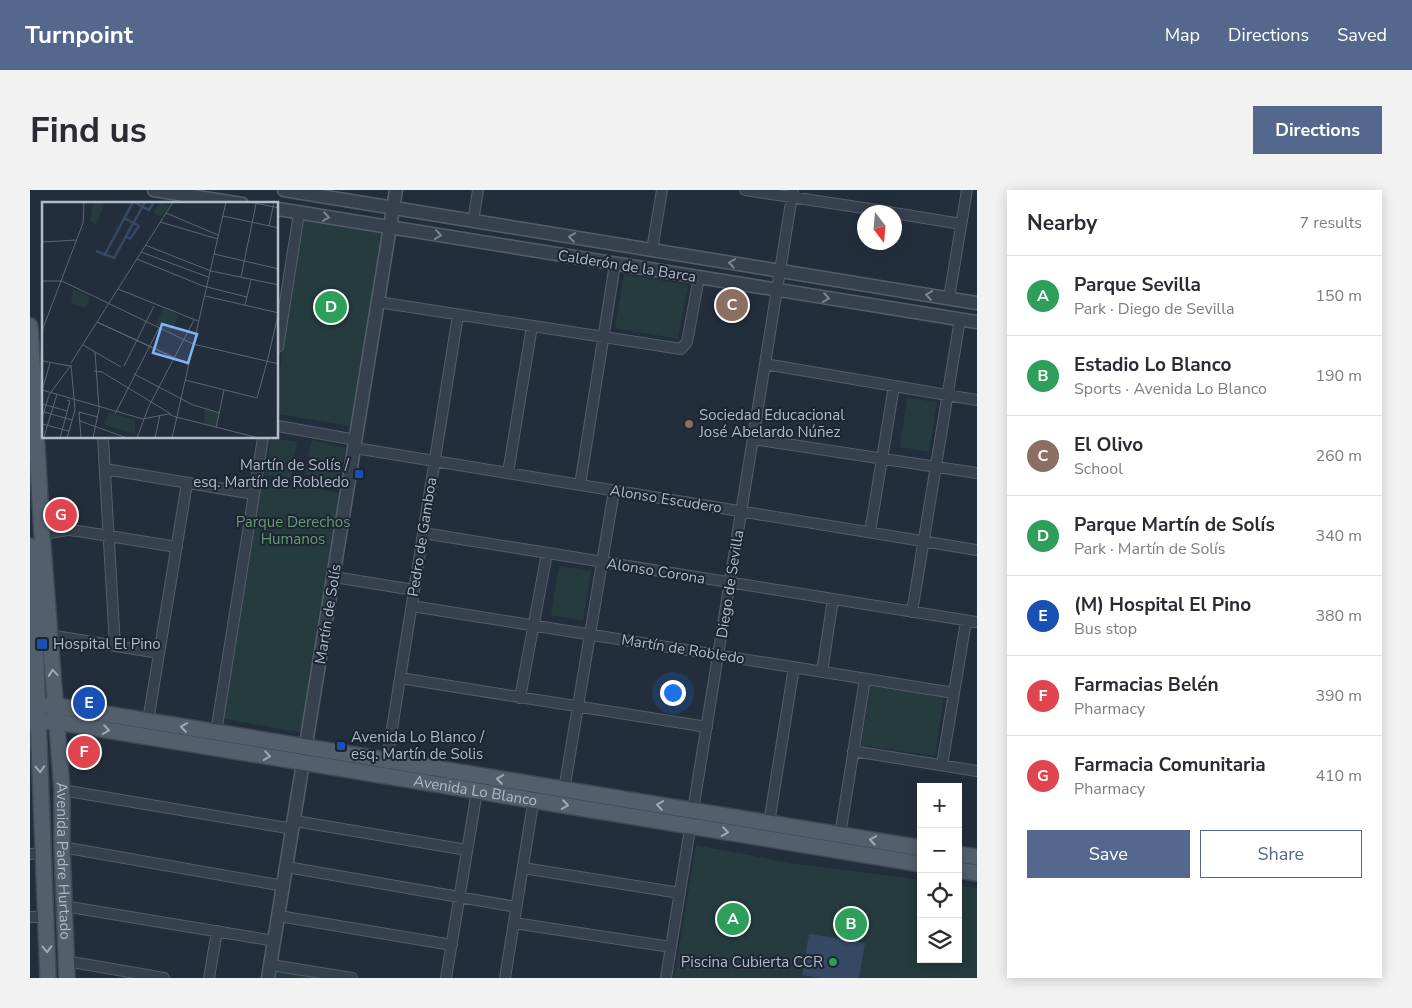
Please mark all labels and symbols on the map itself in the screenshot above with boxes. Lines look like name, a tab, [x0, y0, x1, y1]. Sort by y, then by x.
inset map	[42, 202, 279, 439]
north arrow	[857, 205, 902, 250]
one-way arrow	[322, 211, 330, 222]
one-way arrow	[434, 230, 443, 240]
one-way arrow	[568, 232, 576, 242]
street label: Calderón de la Barca	[556, 245, 698, 287]
one-way arrow	[728, 258, 736, 269]
pin: C	[716, 286, 748, 324]
pin: D	[315, 288, 347, 326]
one-way arrow	[925, 290, 933, 301]
one-way arrow	[821, 292, 830, 302]
place label: Sociedad Educacional José Abelardo Núñez	[698, 405, 845, 442]
marker: Sociedad Educacional José Abelardo Núñez	[683, 418, 695, 430]
place label: Martín de Solís / esq. Martín de Robledo	[193, 455, 350, 492]
marker: Martín de Solís / esq. Martín de Robledo	[353, 468, 365, 480]
street label: Pedro de Gamboa	[403, 476, 441, 598]
street label: Alonso Escudero	[609, 480, 723, 518]
pin: G	[45, 496, 77, 534]
park label: Parque Derechos Humanos	[236, 512, 350, 549]
street label: Diego de Sevilla	[712, 528, 748, 640]
street label: Alonso Corona	[605, 553, 707, 589]
street label: Martín de Solís	[310, 563, 346, 665]
street label: Martín de Robledo	[620, 629, 746, 669]
place label: Hospital El Pino	[53, 634, 161, 654]
marker: Hospital El Pino	[35, 637, 49, 651]
one-way arrow	[48, 669, 59, 677]
your location	[660, 680, 686, 706]
pin: E	[73, 684, 105, 722]
one-way arrow	[180, 722, 188, 733]
one-way arrow	[102, 724, 111, 734]
place label: Avenida Lo Blanco / esq. Martín de Solis	[351, 727, 485, 764]
pin: F	[68, 733, 100, 771]
marker: Avenida Lo Blanco / esq. Martín de Solis	[335, 740, 347, 752]
one-way arrow	[262, 750, 271, 760]
one-way arrow	[35, 766, 45, 773]
street label: Avenida Lo Blanco	[412, 771, 539, 811]
one-way arrow	[496, 775, 504, 785]
street label: Avenida Padre Hurtado	[51, 781, 76, 940]
one-way arrow	[561, 800, 569, 810]
one-way arrow	[656, 801, 665, 811]
one-way arrow	[721, 826, 730, 836]
one-way arrow	[868, 836, 877, 846]
pin: A	[717, 900, 749, 938]
pin: B	[835, 905, 867, 943]
one-way arrow	[42, 945, 53, 953]
place label: Piscina Cubierta CCR	[681, 952, 823, 972]
marker: Piscina Cubierta CCR	[827, 956, 839, 968]

